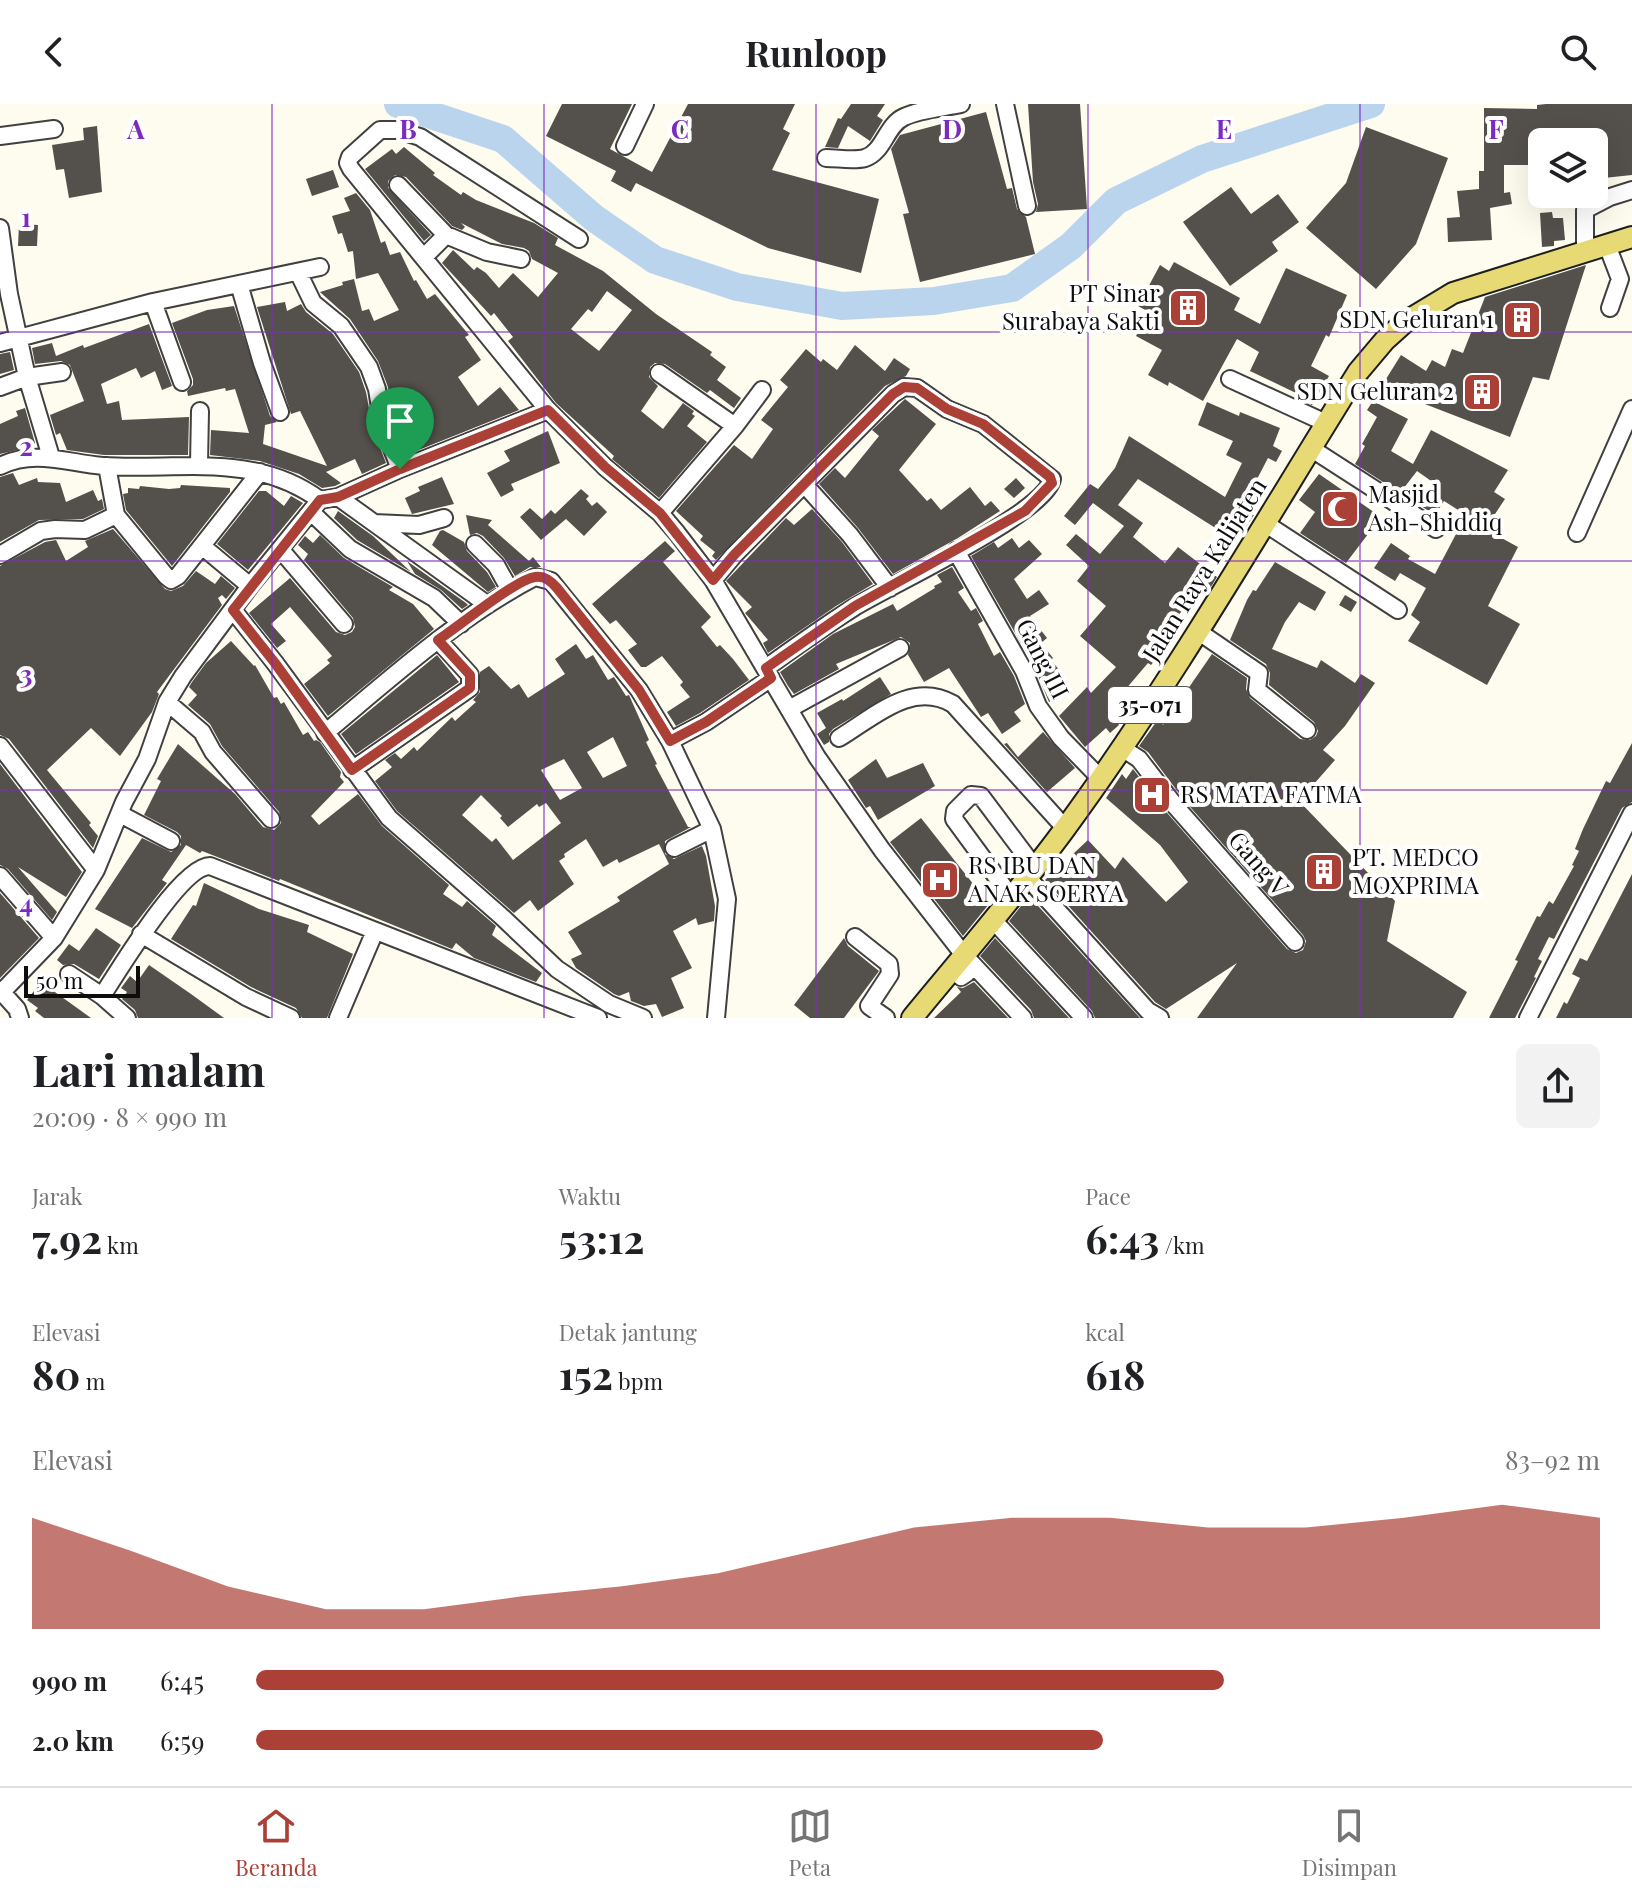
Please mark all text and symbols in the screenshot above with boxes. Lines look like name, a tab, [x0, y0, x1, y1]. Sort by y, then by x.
text: Runloop	[745, 28, 887, 76]
icon: back	[32, 30, 76, 74]
icon: search	[1556, 30, 1600, 74]
text: A	[126, 111, 145, 146]
text: B	[399, 111, 417, 146]
text: C	[671, 111, 689, 146]
text: D	[942, 111, 962, 146]
text: E	[1216, 111, 1232, 146]
text: F	[1488, 111, 1504, 146]
map controls	[1528, 128, 1608, 208]
button: layers	[1528, 128, 1608, 208]
text: 1	[21, 199, 31, 234]
place label: PT Sinar Surabaya Sakti	[1002, 276, 1160, 336]
building icon: PT Sinar Surabaya Sakti	[1167, 287, 1209, 329]
building icon: SDN Geluran 1	[1501, 299, 1543, 341]
place label: SDN Geluran 1	[1339, 302, 1494, 334]
building icon: SDN Geluran 2	[1461, 371, 1503, 413]
place label: SDN Geluran 2	[1297, 374, 1454, 406]
pin	[366, 387, 434, 469]
icon: arrive	[378, 399, 422, 443]
text: 2	[19, 428, 33, 463]
street label: Jalan Raya Kalijaten	[1134, 471, 1273, 667]
place label: Masjid Ash-Shiddiq	[1367, 477, 1503, 537]
mosque icon: Masjid Ash-Shiddiq	[1319, 488, 1361, 530]
street label: Gang III	[1010, 613, 1078, 704]
text: 3	[20, 656, 32, 691]
road number: 35-071	[1108, 687, 1192, 723]
hospital icon: RS MATA FATMA	[1131, 774, 1173, 816]
place label: RS MATA FATMA	[1180, 777, 1362, 809]
street label: Gang V	[1223, 824, 1297, 902]
place label: PT. MEDCO MOXPRIMA	[1352, 840, 1480, 900]
place label: RS IBU DAN ANAK SOERYA	[967, 848, 1124, 908]
building icon: PT. MEDCO MOXPRIMA	[1303, 851, 1345, 893]
hospital icon: RS IBU DAN ANAK SOERYA	[919, 859, 961, 901]
text: 4	[19, 885, 33, 920]
scale bar	[24, 962, 140, 998]
text: 50 m	[36, 965, 83, 995]
text: Lari malam	[32, 1039, 265, 1098]
button: share	[1516, 1044, 1600, 1128]
text: 20:09 · 8 × 990 m	[32, 1099, 227, 1134]
text: Jarak	[32, 1181, 83, 1211]
text: Waktu	[559, 1181, 621, 1211]
text: Pace	[1085, 1181, 1131, 1211]
text: 7.92	[32, 1211, 102, 1264]
text: 53:12	[559, 1211, 644, 1264]
text: 6:43	[1085, 1211, 1159, 1264]
text: km	[102, 1230, 139, 1260]
text: /km	[1159, 1230, 1205, 1260]
text: Elevasi	[32, 1317, 100, 1347]
text: Detak jantung	[559, 1317, 697, 1347]
text: kcal	[1085, 1317, 1125, 1347]
text: 80	[32, 1347, 80, 1400]
text: 152	[559, 1347, 613, 1400]
text: 618	[1085, 1347, 1146, 1400]
text: m	[80, 1366, 105, 1396]
text: bpm	[613, 1366, 663, 1396]
text: Elevasi	[32, 1442, 113, 1477]
text: 83–92 m	[1505, 1442, 1600, 1477]
text: 990 m	[32, 1663, 107, 1698]
text: 6:45	[160, 1663, 204, 1698]
text: 2.0 km	[32, 1723, 114, 1758]
text: 6:59	[160, 1723, 204, 1758]
tab: Beranda	[235, 1804, 318, 1882]
tab: Peta	[788, 1804, 832, 1882]
tab: Disimpan	[1302, 1804, 1397, 1882]

